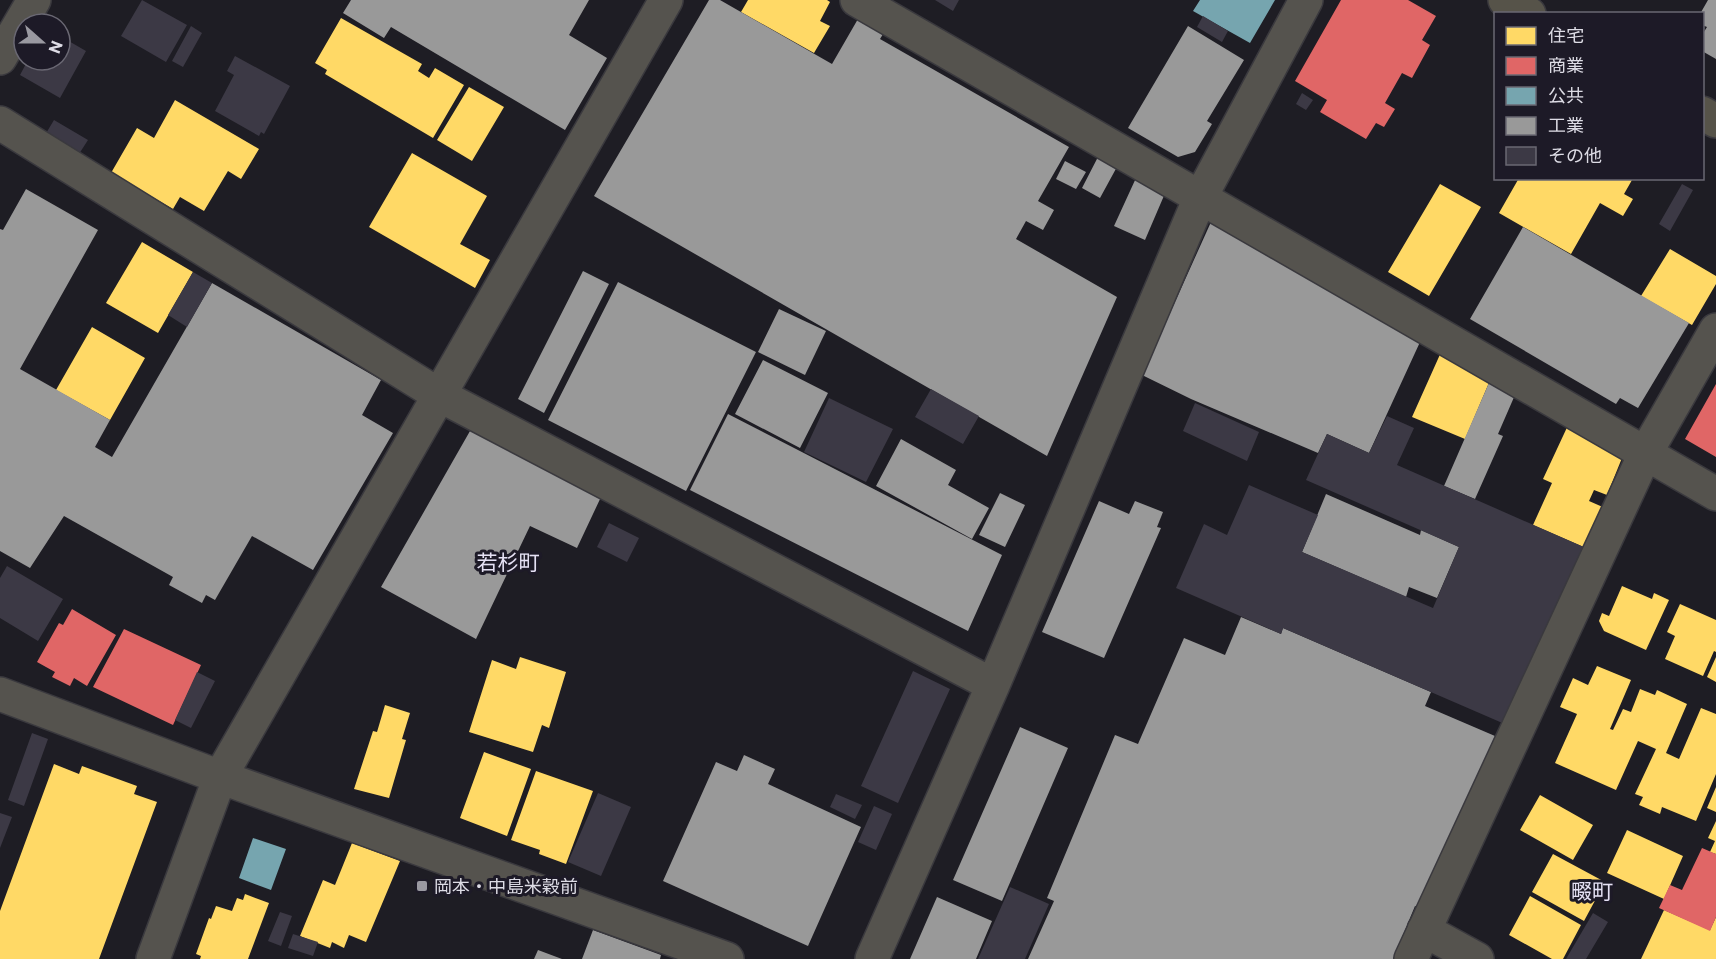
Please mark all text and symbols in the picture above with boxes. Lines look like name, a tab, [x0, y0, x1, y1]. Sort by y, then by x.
north arrow	[12, 12, 72, 72]
legend	[1494, 12, 1704, 180]
text: 住宅	[1548, 24, 1584, 46]
text: N	[45, 39, 67, 57]
text: 商業	[1548, 54, 1584, 76]
text: 公共	[1548, 84, 1584, 106]
text: 工業	[1548, 114, 1584, 136]
text: その他	[1548, 144, 1602, 166]
district label: 若杉町	[477, 549, 540, 574]
place label: 岡本・中島米穀前	[434, 875, 578, 897]
district label: 畷町	[1571, 878, 1613, 903]
marker: 岡本・中島米穀前	[415, 879, 429, 893]

